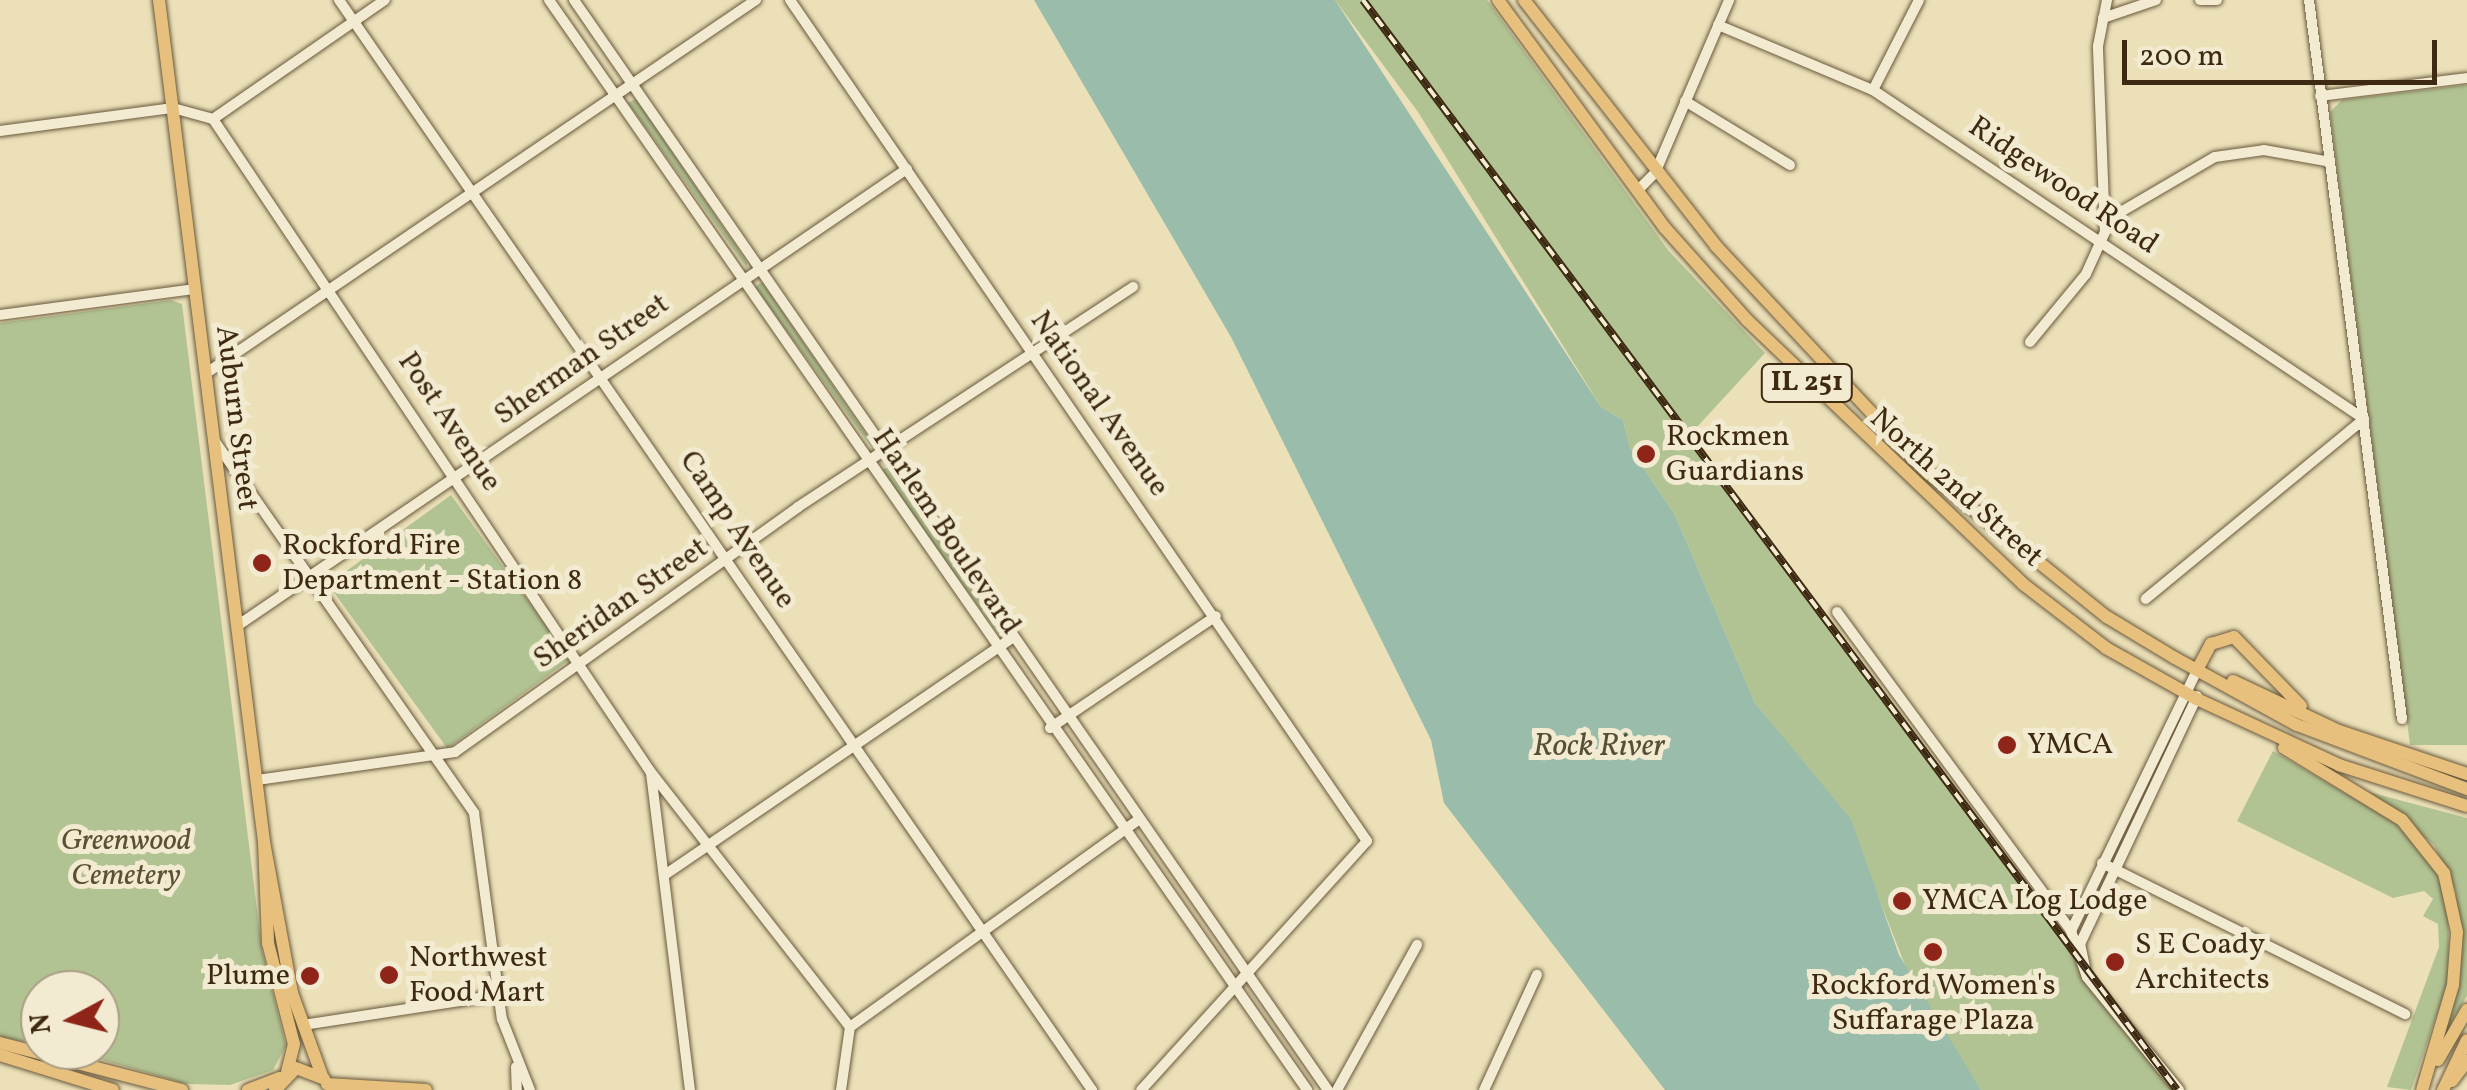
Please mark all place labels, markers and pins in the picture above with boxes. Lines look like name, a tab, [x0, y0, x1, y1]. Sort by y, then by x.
place label: Rockmen Guardians	[1666, 419, 1804, 490]
marker: Rockmen Guardians	[1635, 443, 1657, 465]
place label: Rockford Fire Department - Station 8	[282, 528, 583, 598]
marker: Rockford Fire Department - Station 8	[251, 552, 273, 574]
place label: YMCA	[2027, 727, 2113, 763]
marker: YMCA	[1996, 734, 2018, 756]
place label: YMCA Log Lodge	[1922, 883, 2147, 919]
marker: YMCA Log Lodge	[1891, 890, 1913, 912]
place label: S E Coady Architects	[2135, 927, 2269, 998]
place label: Northwest Food Mart	[409, 940, 548, 1010]
marker: Rockford Women's Suffarage Plaza	[1922, 941, 1944, 963]
marker: S E Coady Architects	[2104, 951, 2126, 973]
place label: Plume	[206, 958, 290, 994]
marker: Northwest Food Mart	[378, 964, 400, 986]
marker: Plume	[299, 965, 321, 987]
place label: Rockford Women's Suffarage Plaza	[1810, 968, 2056, 1038]

